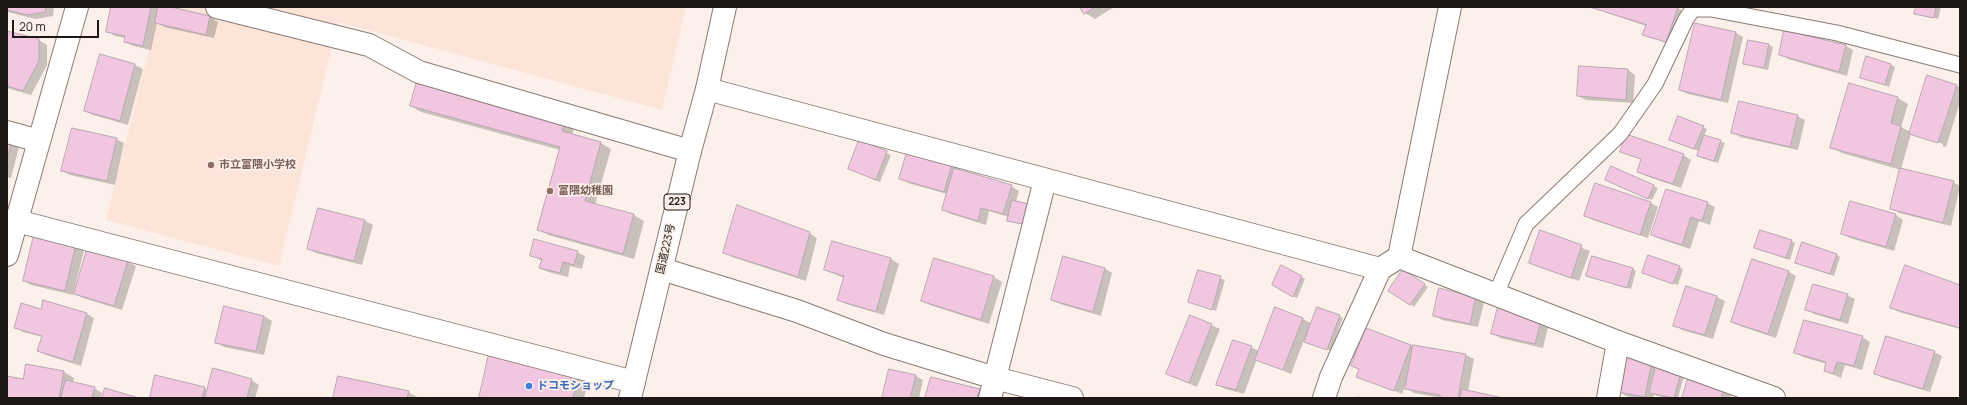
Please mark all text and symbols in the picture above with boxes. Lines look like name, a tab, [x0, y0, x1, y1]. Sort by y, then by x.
scale bar	[14, 12, 101, 38]
text: 20 m	[19, 18, 46, 35]
place label: 市立富隈小学校	[219, 158, 296, 172]
marker: 市立富隈小学校	[206, 160, 216, 170]
place label: 富隈幼稚園	[558, 184, 613, 198]
marker: 富隈幼稚園	[545, 186, 555, 196]
road number: 223	[664, 194, 690, 210]
street label: 国道223号	[654, 222, 678, 276]
place label: ドコモショップ	[537, 379, 614, 393]
marker: ドコモショップ	[524, 381, 534, 391]

